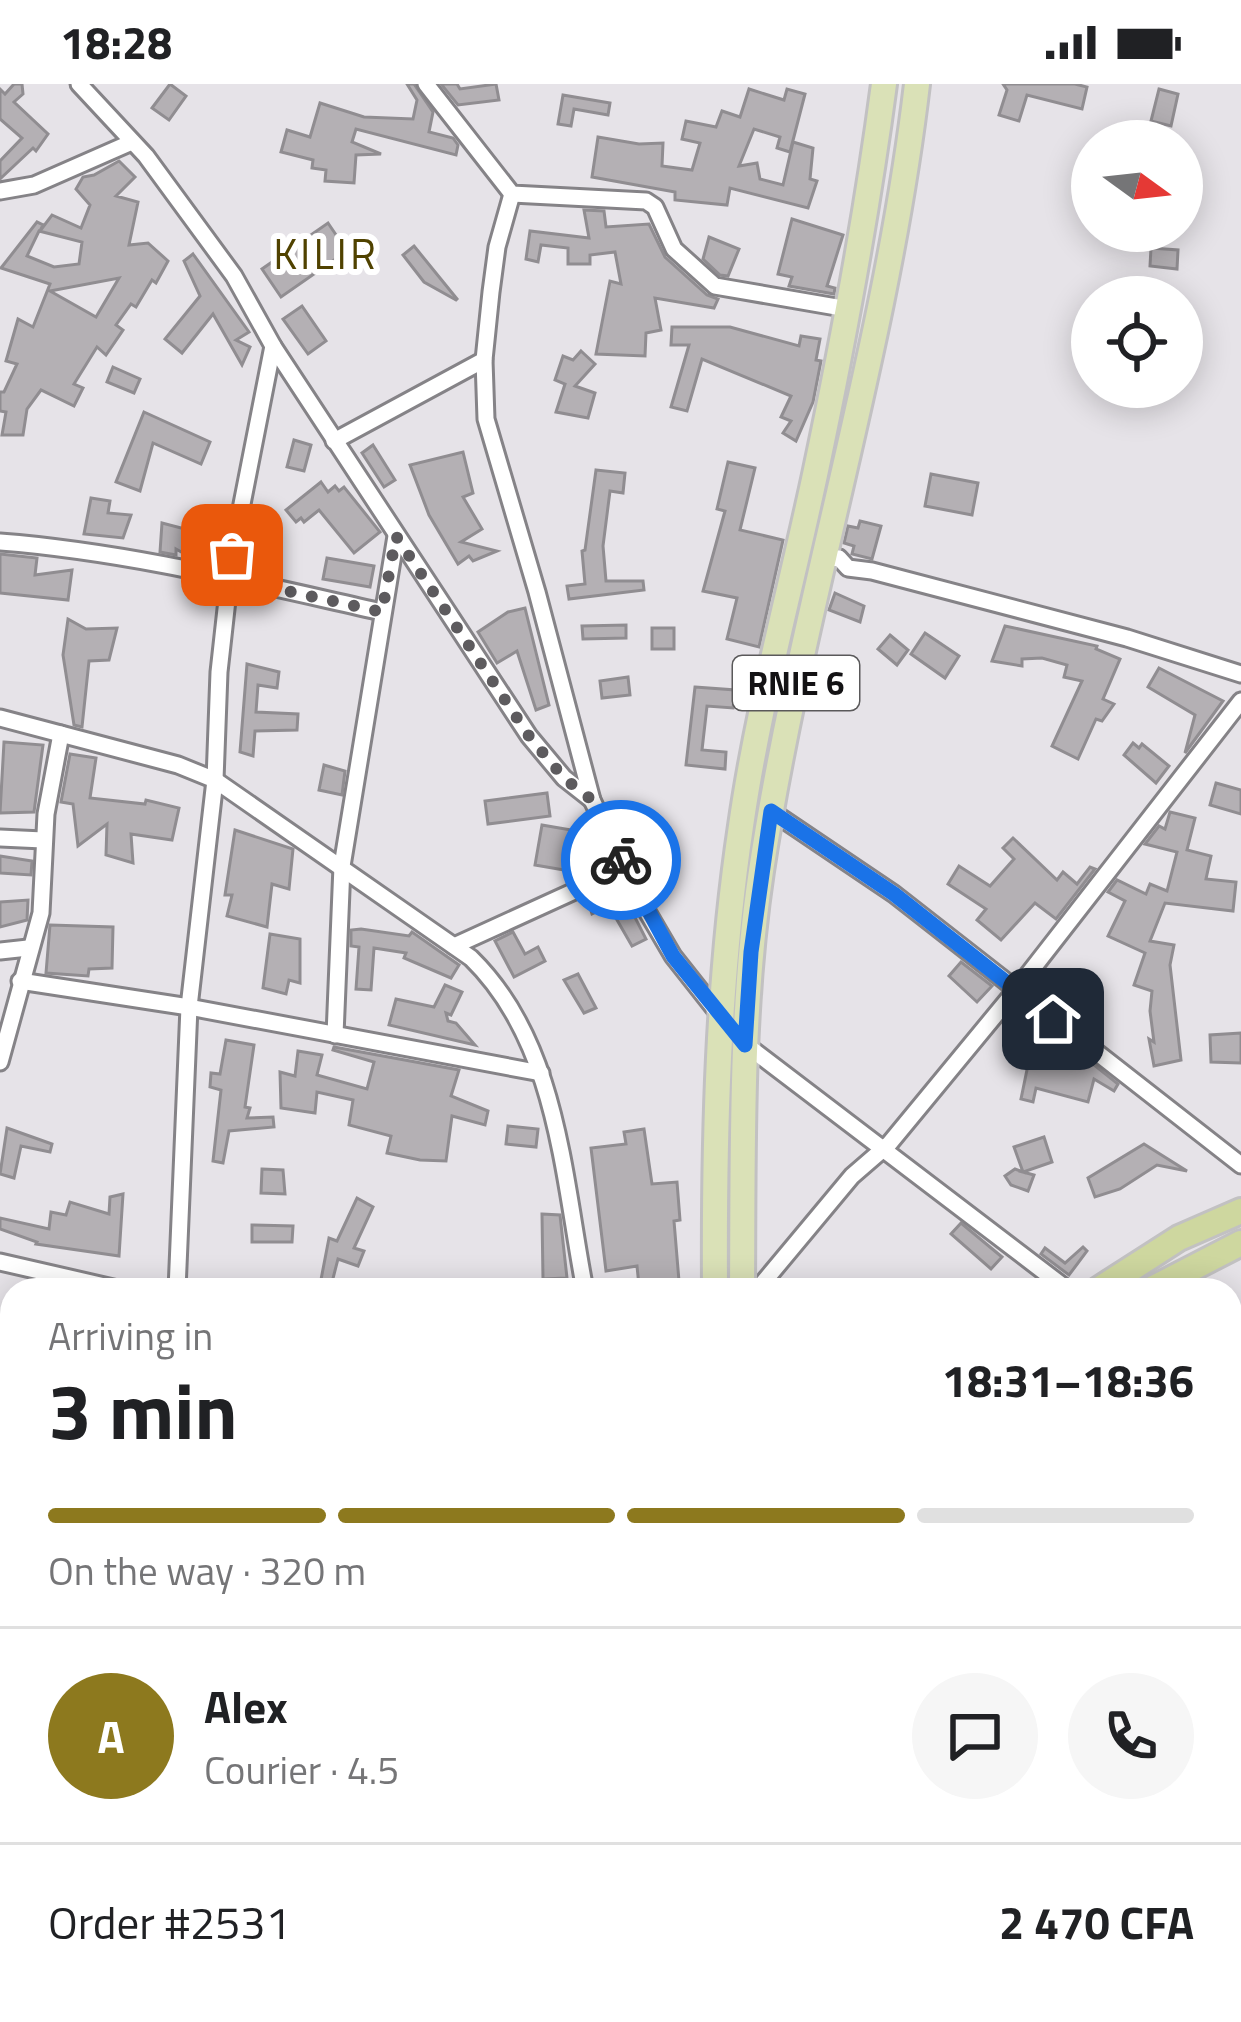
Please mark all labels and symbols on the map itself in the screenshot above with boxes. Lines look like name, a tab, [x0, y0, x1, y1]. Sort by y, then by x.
north arrow	[1071, 120, 1203, 252]
district label: KILIR	[273, 221, 379, 285]
pin	[181, 504, 283, 606]
road number: RNIE 6	[733, 656, 859, 710]
courier	[561, 800, 681, 920]
pin	[1002, 968, 1104, 1070]

